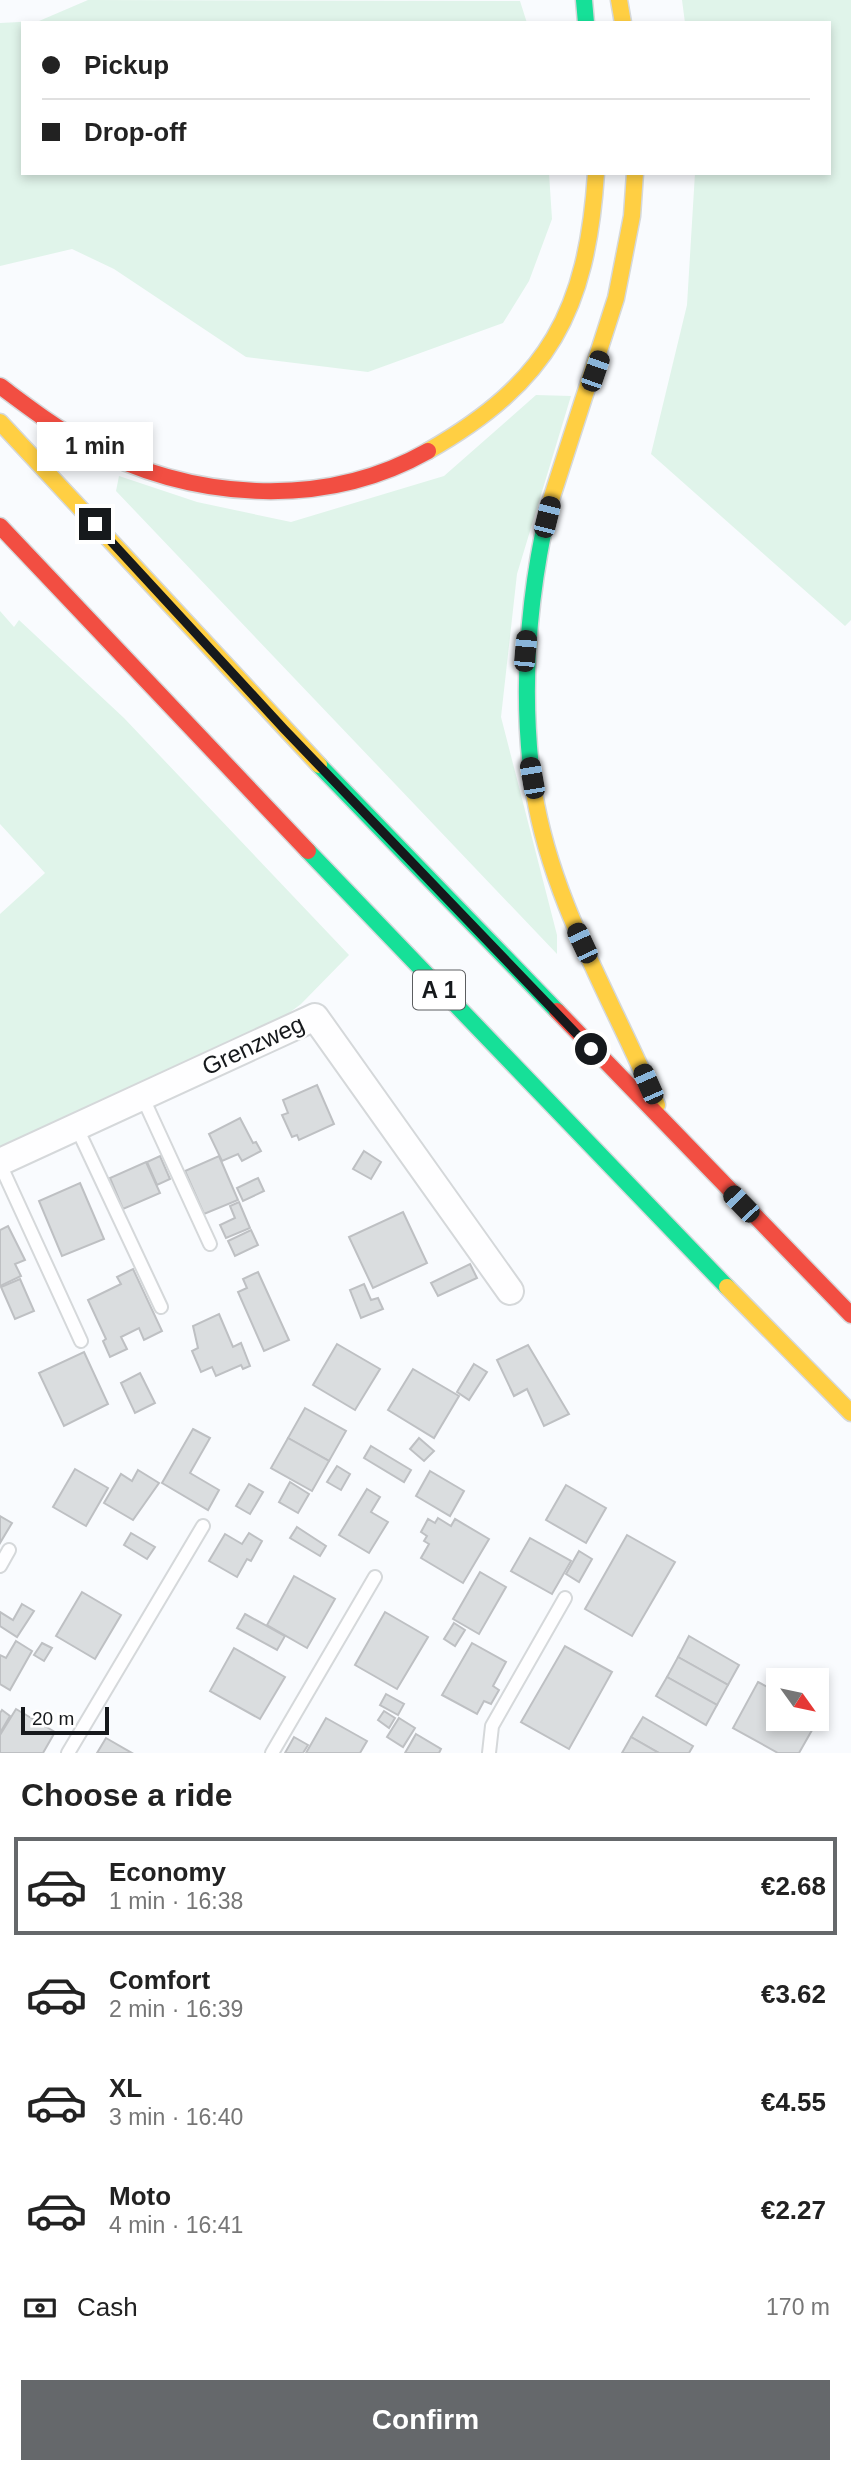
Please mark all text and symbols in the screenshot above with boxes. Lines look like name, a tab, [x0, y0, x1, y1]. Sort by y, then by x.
text: Pickup	[84, 50, 169, 80]
text: Drop-off	[84, 117, 187, 147]
car	[579, 348, 612, 394]
callout: 1 min	[37, 422, 153, 472]
text: 1 min	[65, 433, 125, 459]
car	[532, 494, 563, 540]
route end	[79, 508, 111, 540]
car	[513, 629, 538, 673]
car	[519, 755, 546, 801]
car	[564, 920, 601, 966]
road number: A 1	[413, 970, 465, 1009]
street label: Grenzweg	[198, 1010, 308, 1080]
route start	[575, 1033, 607, 1065]
car	[630, 1061, 667, 1107]
car	[719, 1182, 764, 1226]
north arrow	[766, 1668, 830, 1731]
map controls	[766, 1668, 829, 1731]
scale bar	[21, 1704, 108, 1736]
text: 20 m	[32, 1708, 74, 1729]
text: Choose a ride	[21, 1777, 233, 1813]
icon: car	[25, 1855, 88, 1918]
text: Economy	[109, 1857, 226, 1887]
text: €2.68	[761, 1871, 826, 1901]
text: 1 min · 16:38	[109, 1888, 243, 1914]
icon: car	[25, 1963, 88, 2026]
text: Comfort	[109, 1965, 210, 1995]
text: €3.62	[761, 1979, 826, 2009]
text: 2 min · 16:39	[109, 1996, 243, 2022]
icon: car	[25, 2071, 88, 2134]
text: XL	[109, 2073, 142, 2103]
text: €4.55	[761, 2087, 826, 2117]
text: 3 min · 16:40	[109, 2104, 243, 2130]
icon: car	[25, 2179, 88, 2242]
text: Moto	[109, 2181, 171, 2211]
text: €2.27	[761, 2195, 826, 2225]
text: 4 min · 16:41	[109, 2212, 243, 2238]
icon: cash	[21, 2289, 59, 2327]
text: Cash	[77, 2292, 138, 2322]
text: 170 m	[766, 2294, 830, 2320]
button: Confirm	[21, 2380, 830, 2460]

